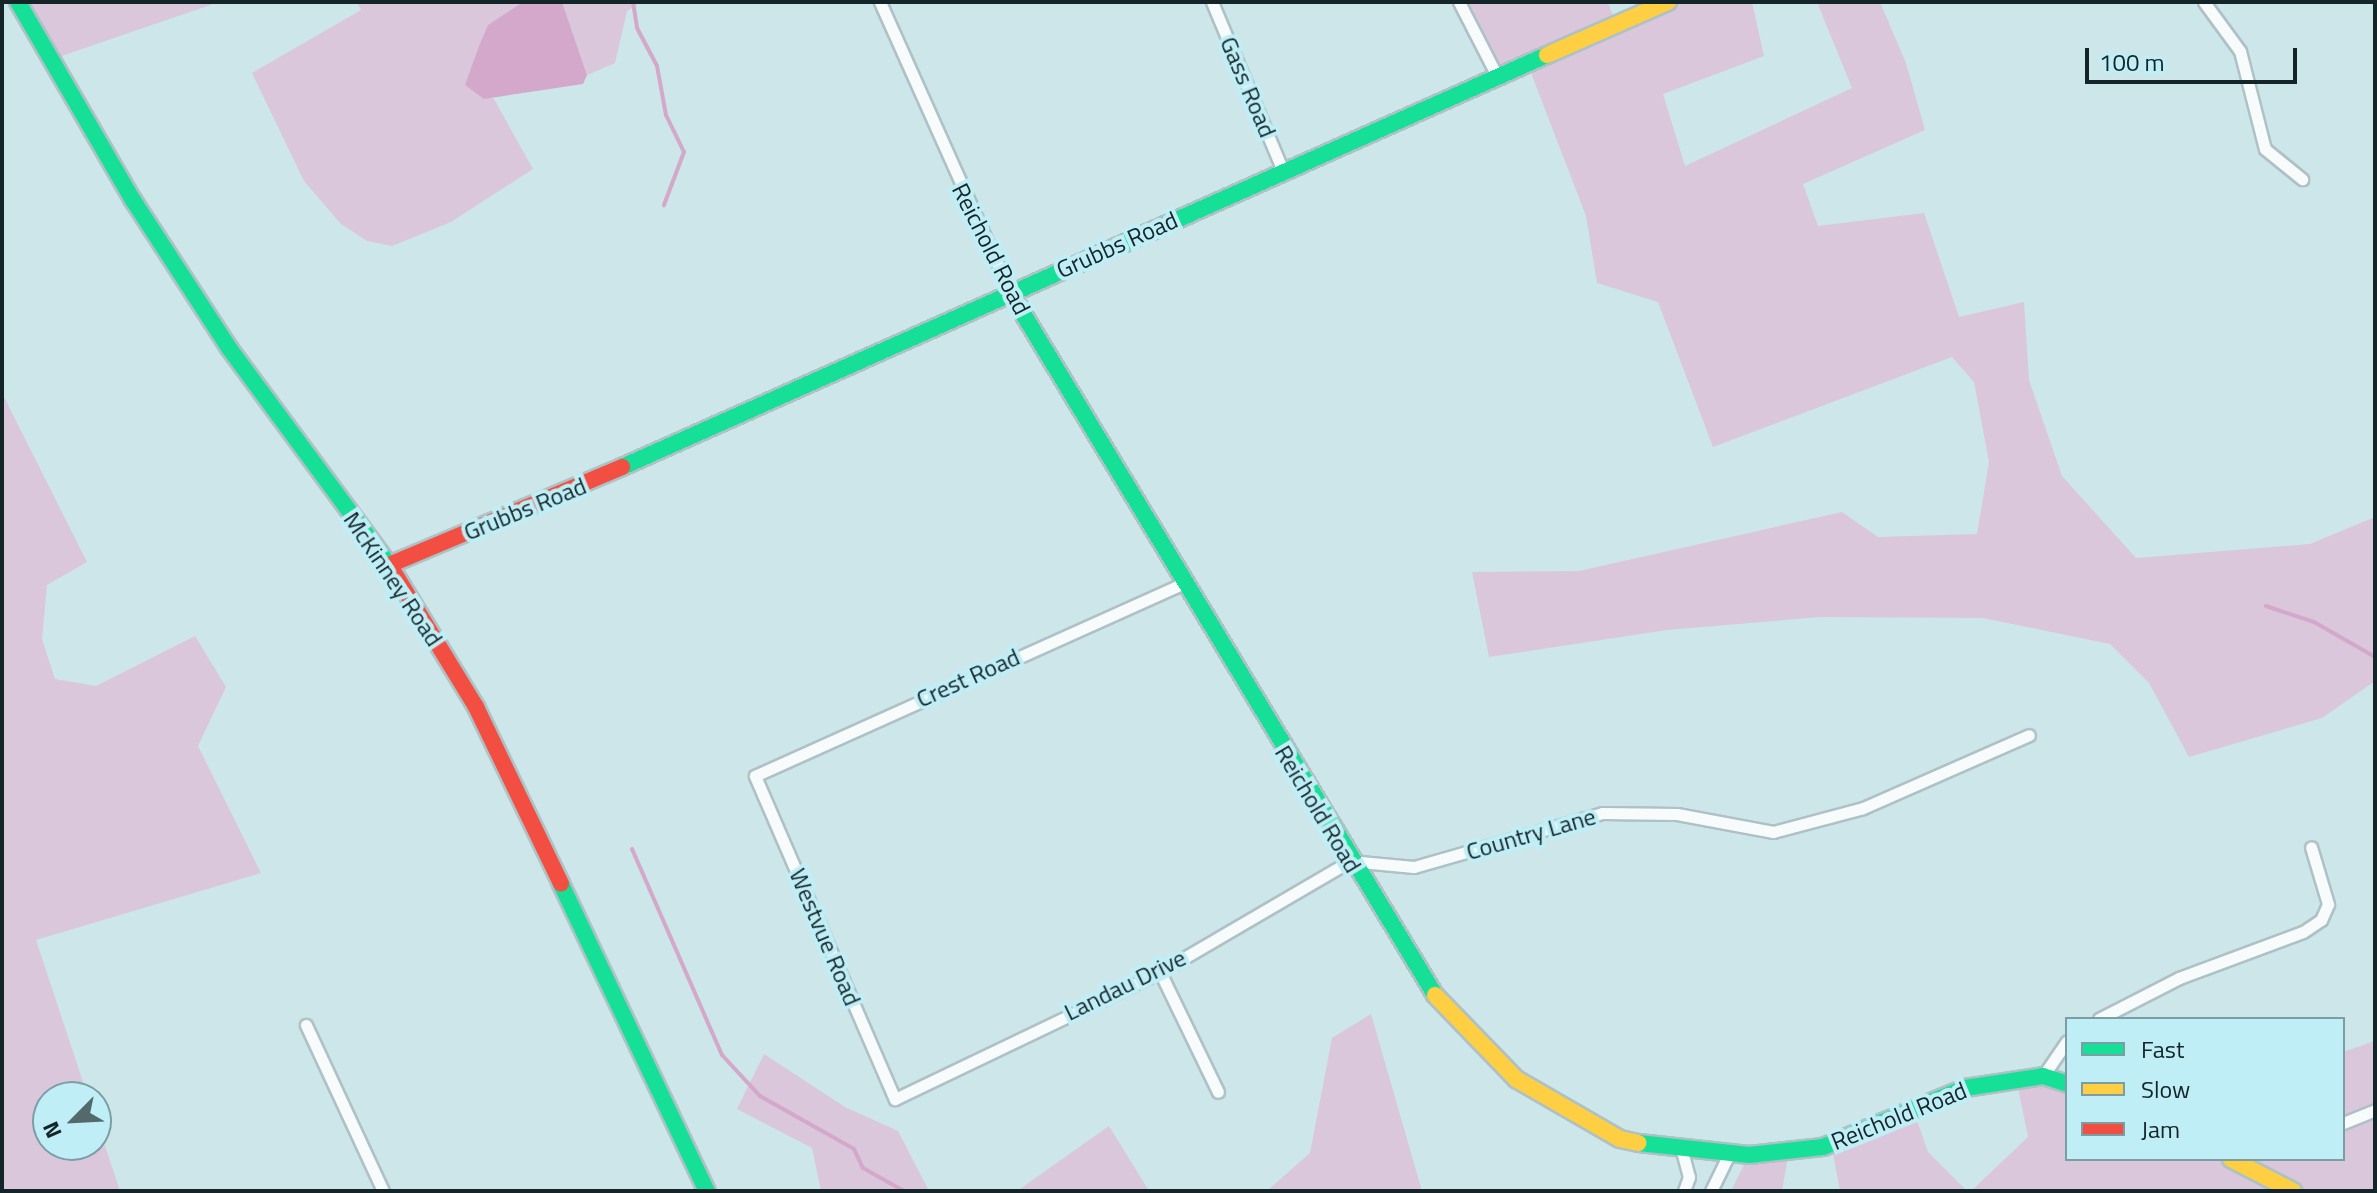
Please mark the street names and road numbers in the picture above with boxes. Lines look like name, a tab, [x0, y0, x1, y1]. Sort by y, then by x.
street label: Gass Road	[1214, 32, 1282, 142]
street label: Reichold Road	[946, 179, 1036, 319]
street label: Grubbs Road	[1052, 206, 1182, 284]
street label: Grubbs Road	[460, 471, 590, 547]
street label: McKinney Road	[337, 506, 449, 652]
street label: Crest Road	[912, 642, 1024, 714]
street label: Reichold Road	[1269, 740, 1367, 878]
street label: Country Lane	[1463, 802, 1599, 866]
street label: Westvue Road	[783, 864, 867, 1010]
street label: Landau Drive	[1060, 943, 1190, 1027]
street label: Reichold Road	[1827, 1076, 1971, 1156]

